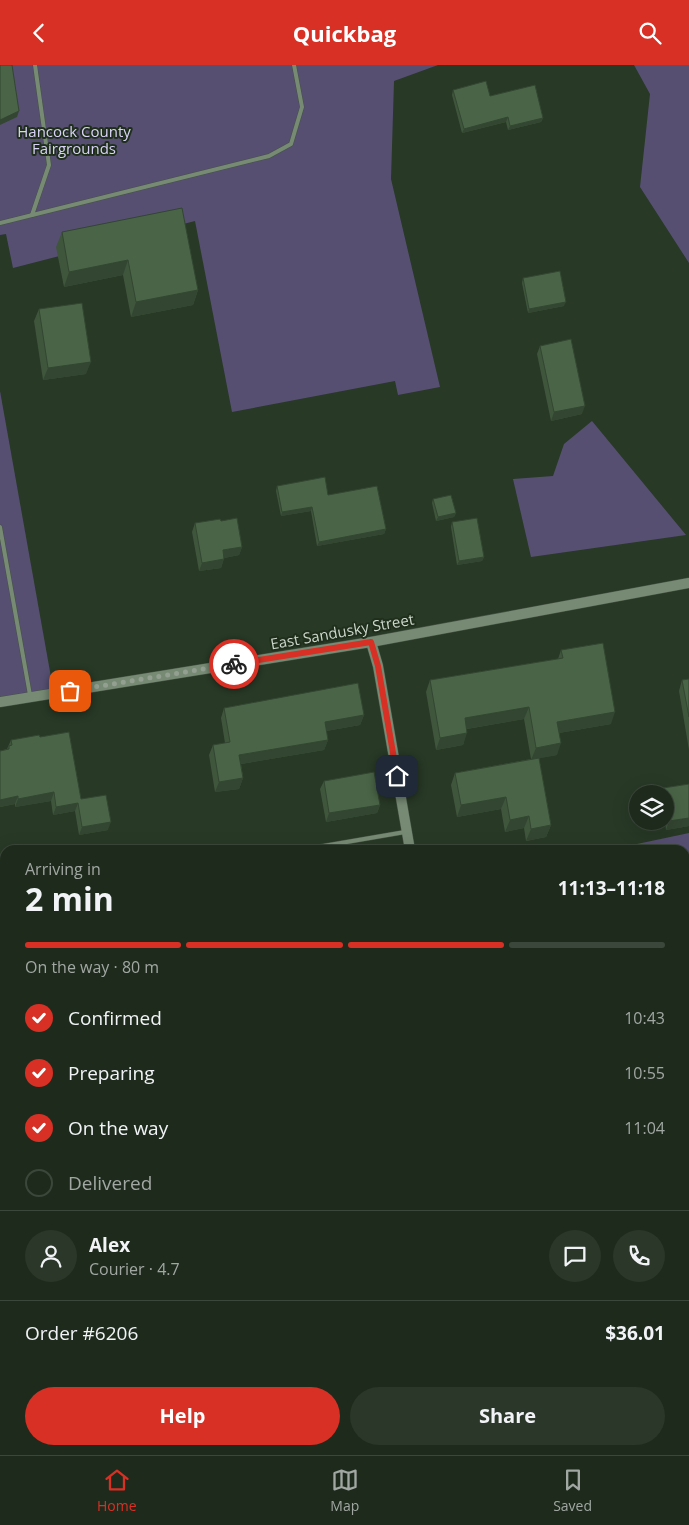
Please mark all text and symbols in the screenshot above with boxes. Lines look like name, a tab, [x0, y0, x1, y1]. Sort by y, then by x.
text: Quickbag	[293, 18, 396, 48]
icon: back	[25, 19, 53, 47]
icon: search	[636, 19, 664, 47]
park label: Hancock County Fairgrounds	[17, 121, 131, 158]
street label: East Sandusky Street	[269, 609, 415, 653]
courier	[209, 639, 259, 689]
icon: bike	[220, 650, 248, 678]
pin	[49, 670, 91, 712]
icon: bag	[56, 677, 84, 705]
pin	[376, 755, 418, 797]
icon: home	[383, 762, 411, 790]
map controls	[629, 785, 674, 830]
button: layers	[629, 785, 674, 830]
text: Arriving in	[25, 858, 101, 880]
text: 11:13–11:18	[558, 875, 665, 901]
text: 2 min	[25, 877, 114, 920]
text: On the way · 80 m	[25, 956, 159, 978]
icon: check	[25, 1004, 53, 1032]
text: Confirmed	[68, 1005, 162, 1031]
text: 10:43	[624, 1007, 665, 1029]
icon: check	[25, 1059, 53, 1087]
text: Preparing	[68, 1060, 155, 1086]
text: 10:55	[624, 1062, 665, 1084]
icon: check	[25, 1114, 53, 1142]
text: On the way	[68, 1115, 168, 1141]
text: 11:04	[624, 1117, 665, 1139]
text: Delivered	[68, 1170, 152, 1196]
button: person	[25, 1230, 77, 1282]
button: chat	[549, 1230, 601, 1282]
button: phone	[613, 1230, 665, 1282]
text: Alex	[89, 1232, 130, 1258]
text: Courier · 4.7	[89, 1258, 180, 1280]
text: Order #6206	[25, 1320, 138, 1346]
text: $36.01	[605, 1320, 665, 1346]
button: Help	[25, 1387, 340, 1445]
button: Share	[350, 1387, 665, 1445]
tab: Home	[97, 1466, 137, 1515]
tab: Map	[330, 1466, 359, 1515]
tab: Saved	[553, 1466, 592, 1515]

